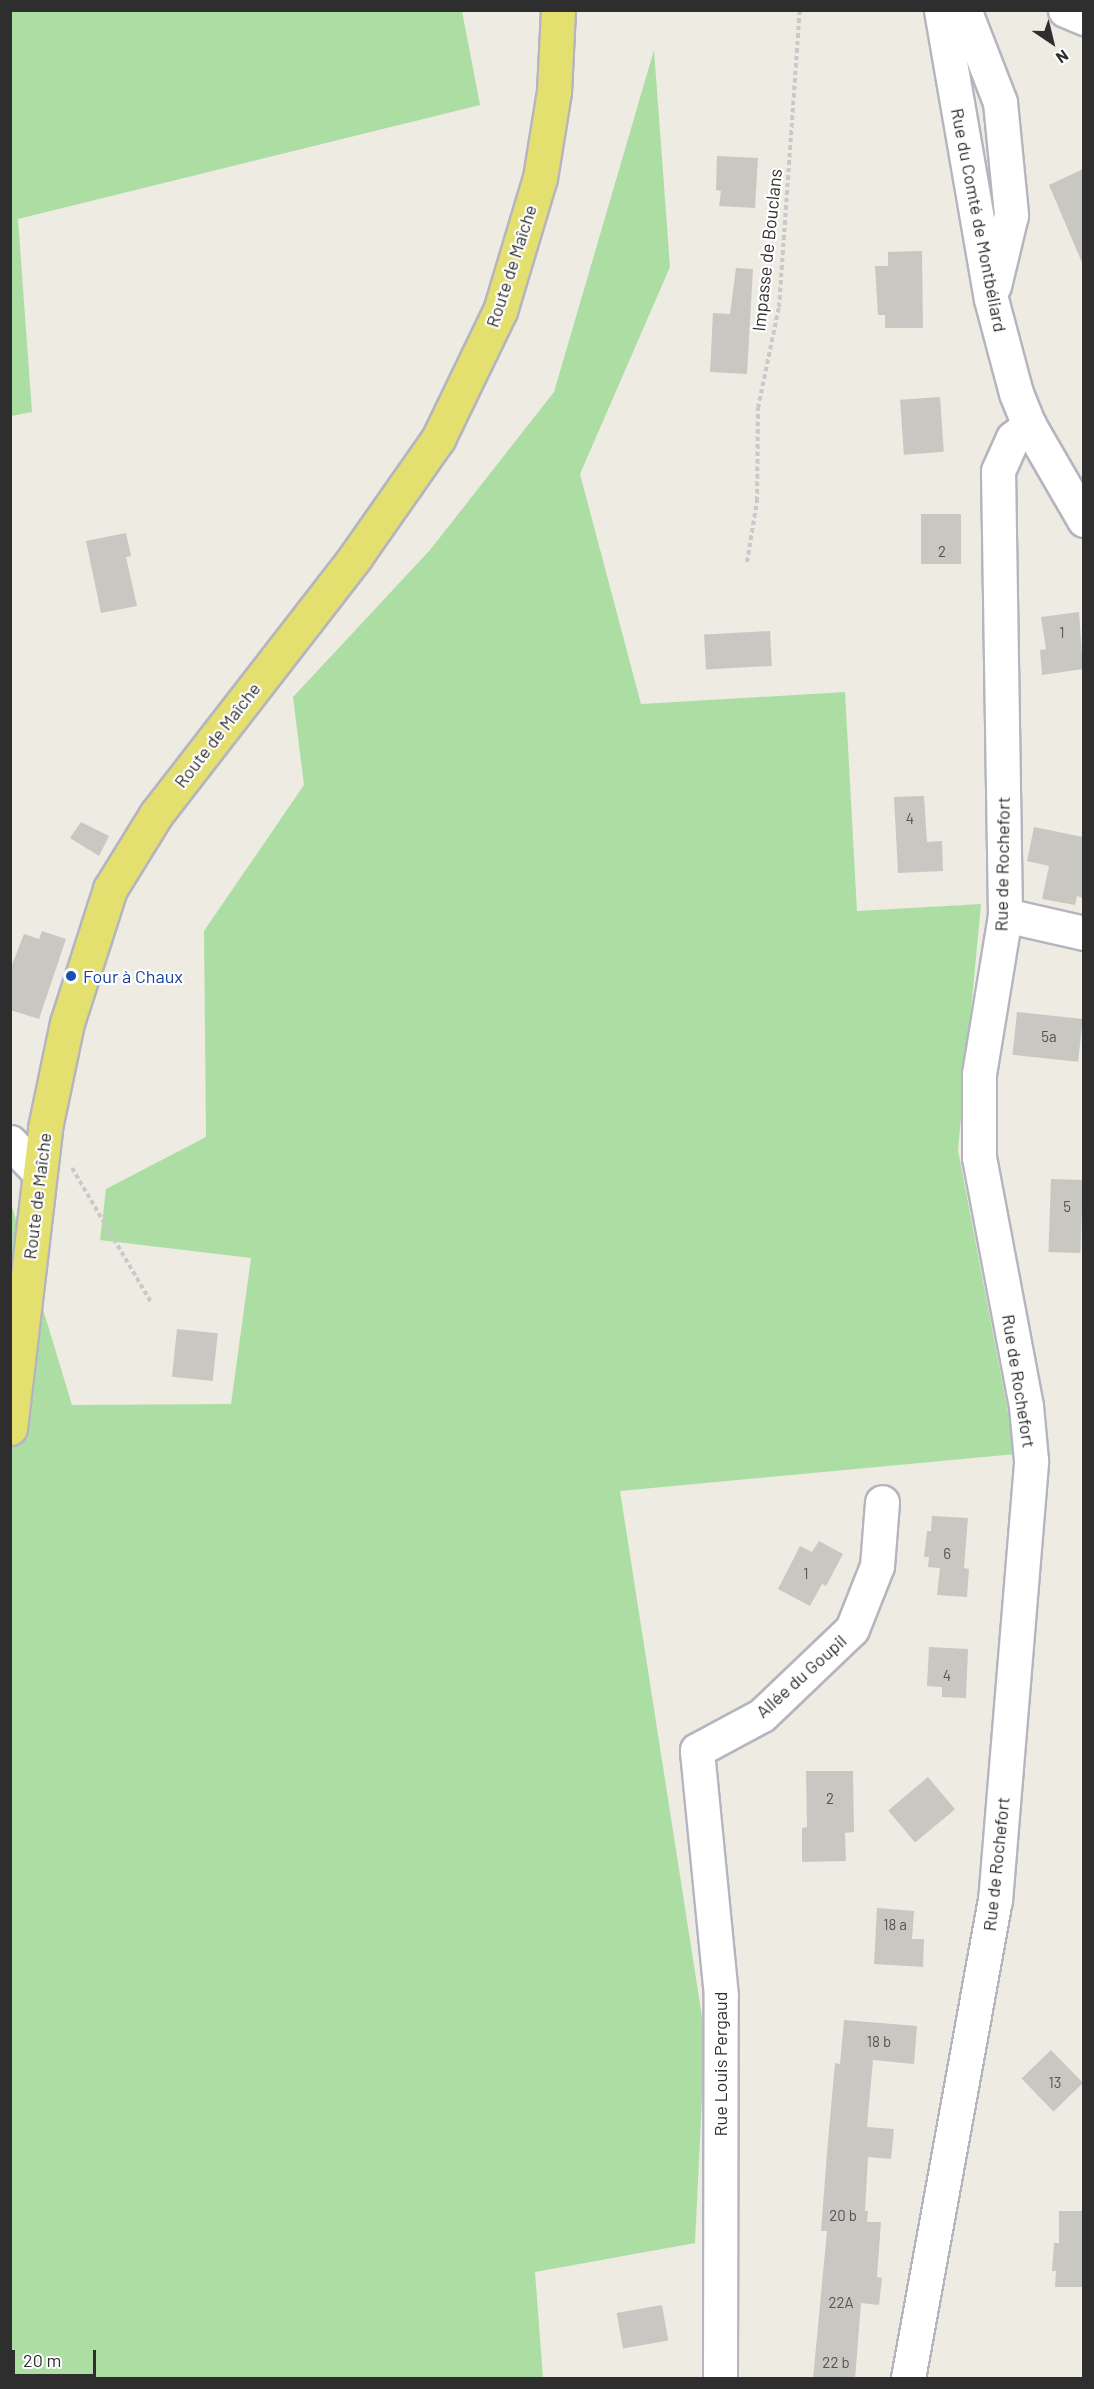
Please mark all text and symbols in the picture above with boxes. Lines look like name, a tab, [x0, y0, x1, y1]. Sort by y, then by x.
north arrow	[1022, 12, 1082, 72]
text: N	[1053, 46, 1072, 68]
street label: Rue du Comté de Montbéliard	[947, 106, 1011, 334]
street label: Impasse de Bouclans	[748, 167, 786, 333]
street label: Route de Maîche	[481, 202, 541, 330]
house number: 2	[938, 543, 946, 561]
house number: 1	[1059, 624, 1065, 642]
street label: Route de Maîche	[169, 678, 265, 792]
street label: Rue de Rochefort	[990, 796, 1014, 932]
house number: 4	[906, 810, 914, 828]
place label: Four à Chaux	[83, 965, 183, 987]
marker: Four à Chaux	[64, 969, 78, 983]
house number: 5a	[1041, 1028, 1057, 1046]
street label: Route de Maîche	[19, 1131, 55, 1261]
house number: 5	[1063, 1198, 1071, 1216]
street label: Rue de Rochefort	[998, 1313, 1040, 1449]
house number: 6	[943, 1545, 951, 1563]
house number: 1	[803, 1565, 809, 1583]
street label: Allée du Goupil	[751, 1630, 851, 1722]
house number: 4	[943, 1667, 951, 1685]
house number: 2	[826, 1790, 834, 1808]
street label: Rue de Rochefort	[978, 1796, 1014, 1932]
house number: 18 a	[883, 1916, 907, 1934]
street label: Rue Louis Pergaud	[709, 1992, 731, 2136]
house number: 18 b	[867, 2033, 891, 2051]
house number: 13	[1049, 2074, 1061, 2092]
house number: 20 b	[829, 2207, 857, 2225]
house number: 22A	[828, 2294, 854, 2312]
scale bar	[15, 2338, 99, 2376]
text: 20 m	[23, 2349, 61, 2371]
house number: 22 b	[822, 2354, 850, 2372]

